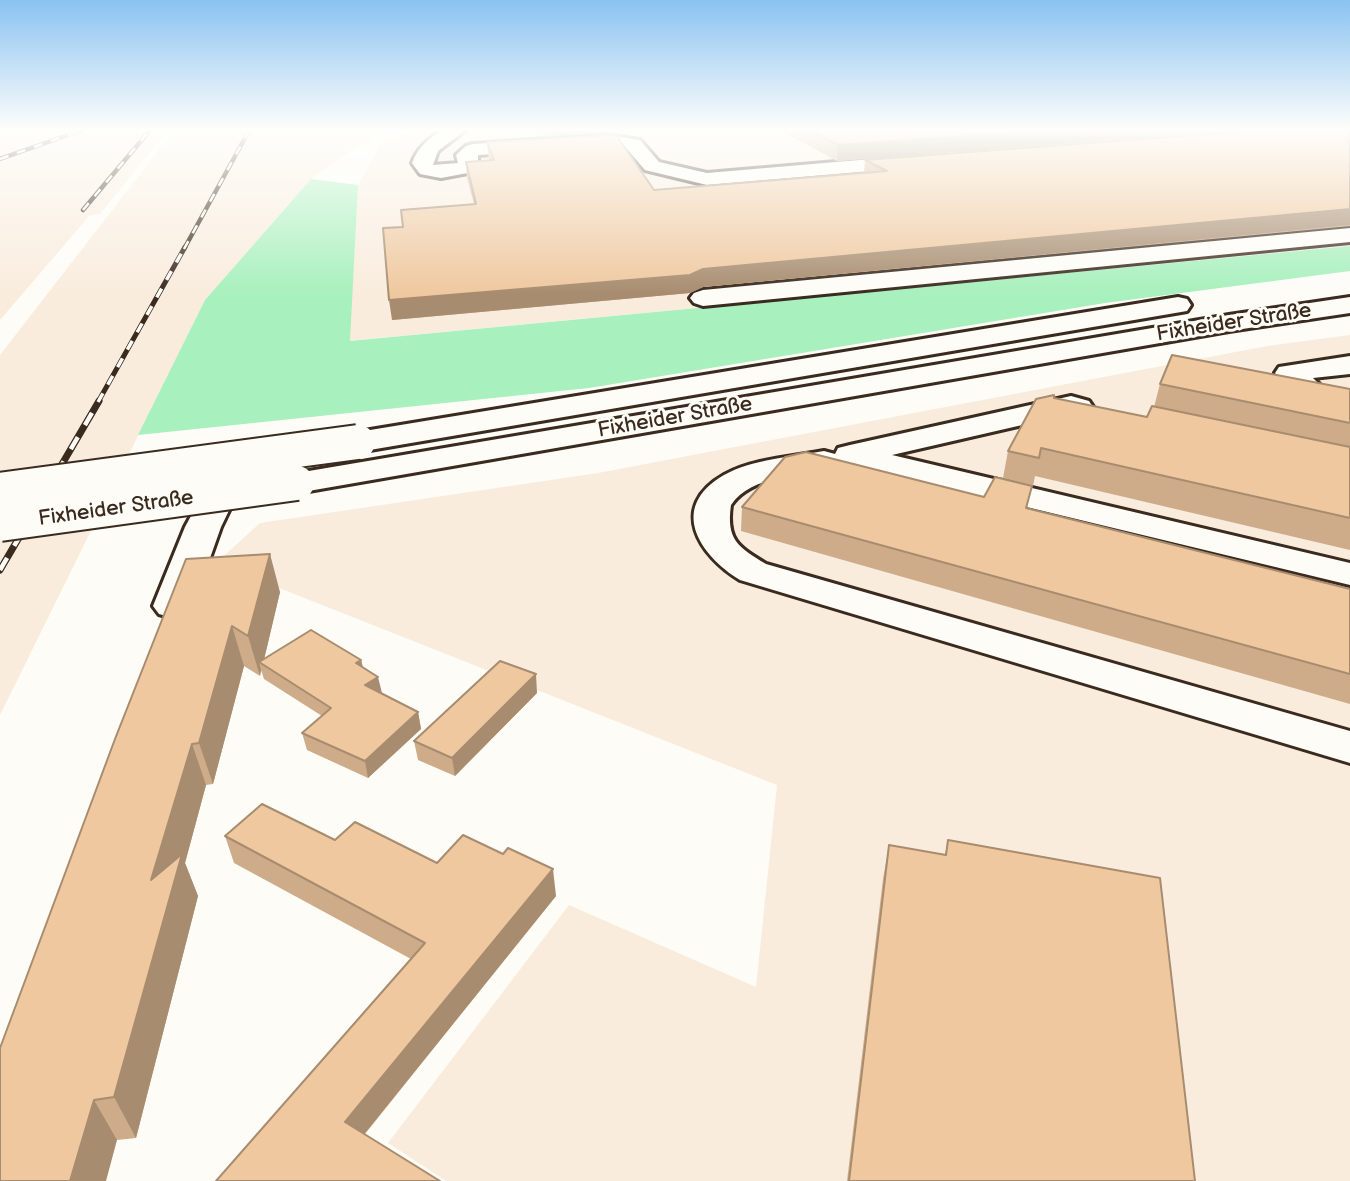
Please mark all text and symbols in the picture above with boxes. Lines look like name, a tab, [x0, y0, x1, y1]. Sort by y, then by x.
street label: Fixheider Straße	[1155, 298, 1313, 348]
street label: Fixheider Straße	[596, 392, 754, 444]
street label: Fixheider Straße	[37, 486, 195, 532]

